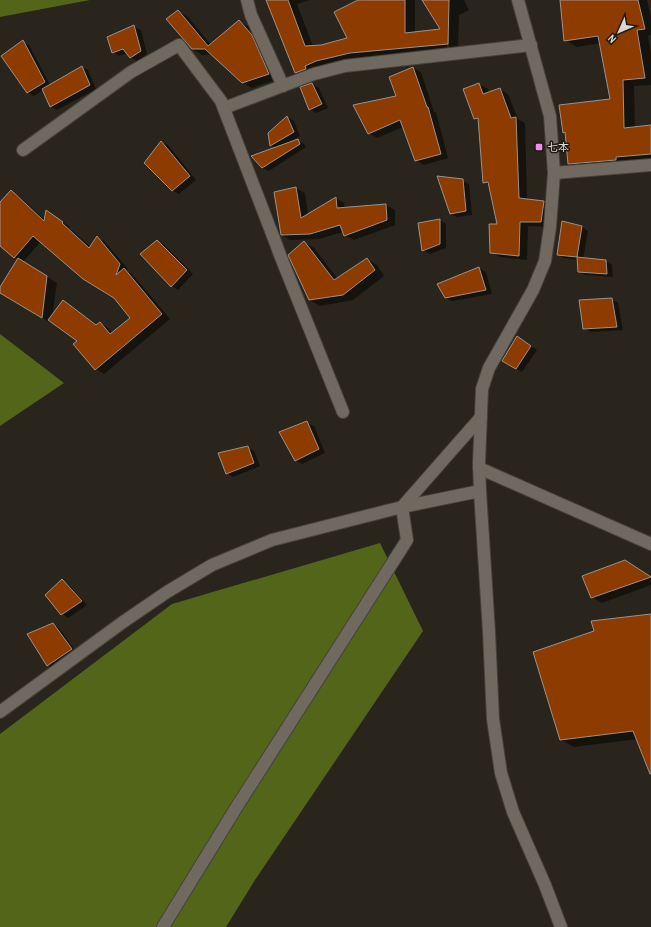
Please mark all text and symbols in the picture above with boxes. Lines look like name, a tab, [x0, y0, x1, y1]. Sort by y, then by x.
north arrow	[599, 12, 639, 52]
text: N	[605, 32, 619, 46]
place label: 七本	[547, 140, 569, 154]
marker: 七本	[534, 142, 544, 152]

